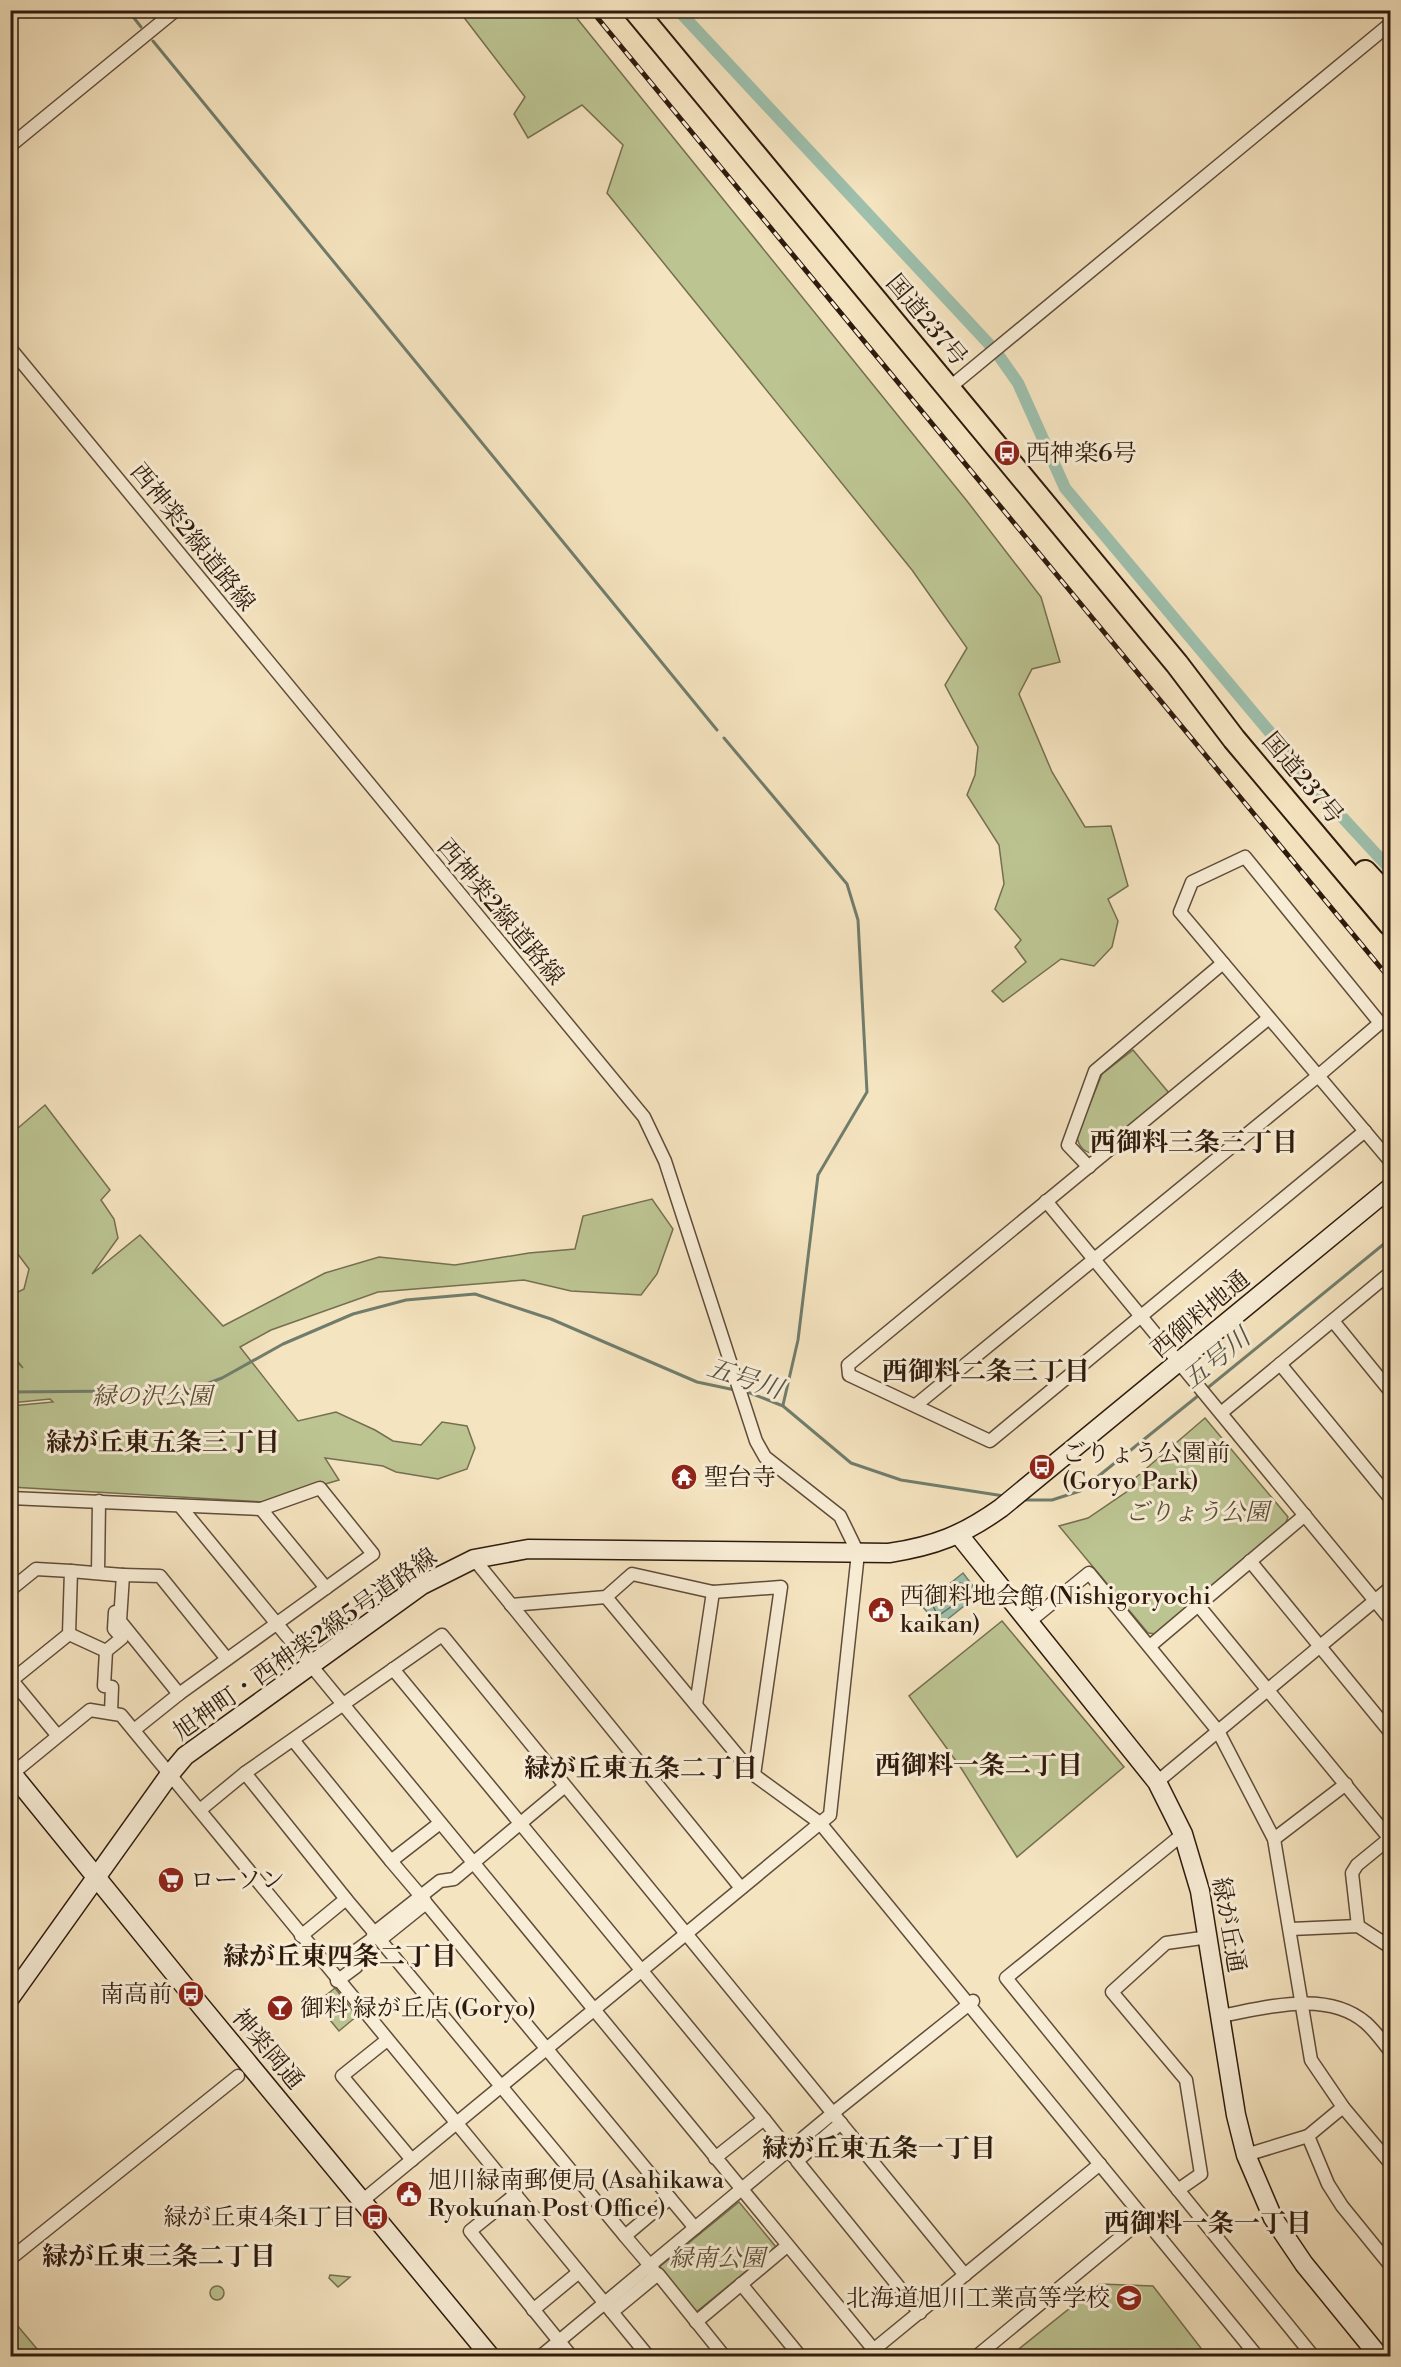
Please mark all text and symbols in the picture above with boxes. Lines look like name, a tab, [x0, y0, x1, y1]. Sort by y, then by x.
street label: 国道237号	[879, 269, 973, 373]
bus stop icon: 西神楽6号	[992, 438, 1022, 468]
place label: 西神楽6号	[1026, 439, 1137, 469]
street label: 西神楽2線道路線	[123, 458, 261, 618]
street label: 国道237号	[1255, 727, 1349, 831]
street label: 西神楽2線道路線	[430, 833, 570, 992]
district label: 西御料三条三丁目	[1090, 1127, 1298, 1159]
street label: 西御料地通	[1145, 1265, 1256, 1365]
water label: 五号川	[1176, 1320, 1259, 1396]
water label: 五号川	[703, 1352, 790, 1407]
district label: 西御料二条三丁目	[882, 1356, 1090, 1388]
park label: 緑の沢公園	[92, 1382, 216, 1412]
district label: 緑が丘東五条三丁目	[46, 1427, 280, 1459]
place label: ごりょう公園前 (Goryo Park)	[1062, 1439, 1230, 1497]
bus stop icon: ごりょう公園前 (Goryo Park)	[1027, 1452, 1057, 1482]
temple icon: 聖台寺	[669, 1462, 699, 1492]
place label: 聖台寺	[704, 1463, 776, 1493]
park label: ごりょう公園	[1125, 1498, 1273, 1528]
street label: 旭神町・西神楽2線5号道路線	[168, 1542, 443, 1747]
place label: 西御料地会館 (Nishigoryochi kaikan)	[900, 1582, 1211, 1640]
public building icon: 西御料地会館 (Nishigoryochi kaikan)	[866, 1595, 896, 1625]
district label: 西御料一条二丁目	[875, 1750, 1083, 1782]
district label: 緑が丘東五条二丁目	[524, 1753, 758, 1785]
supermarket icon: ローソン	[156, 1865, 186, 1895]
place label: ローソン	[190, 1866, 285, 1896]
street label: 緑が丘通	[1205, 1875, 1251, 1975]
district label: 緑が丘東四条二丁目	[223, 1941, 457, 1973]
bus stop icon: 南高前	[176, 1979, 206, 2009]
place label: 南高前	[100, 1980, 172, 2010]
bar icon: 御料 緑が丘店 (Goryo)	[265, 1993, 295, 2023]
place label: 御料 緑が丘店 (Goryo)	[300, 1994, 536, 2024]
street label: 神楽岡通	[225, 2003, 310, 2096]
district label: 緑が丘東五条一丁目	[762, 2133, 996, 2165]
place label: 旭川緑南郵便局 (Asahikawa Ryokunan Post Office)	[428, 2166, 725, 2224]
public building icon: 旭川緑南郵便局 (Asahikawa Ryokunan Post Office)	[394, 2179, 424, 2209]
bus stop icon: 緑が丘東4条1丁目	[360, 2202, 390, 2232]
place label: 緑が丘東4条1丁目	[163, 2203, 356, 2233]
district label: 西御料一条一丁目	[1104, 2208, 1312, 2240]
district label: 緑が丘東三条二丁目	[42, 2241, 276, 2273]
park label: 緑南公園	[669, 2244, 769, 2274]
school or university icon: 北海道旭川工業高等学校	[1114, 2283, 1144, 2313]
place label: 北海道旭川工業高等学校	[846, 2284, 1110, 2314]

